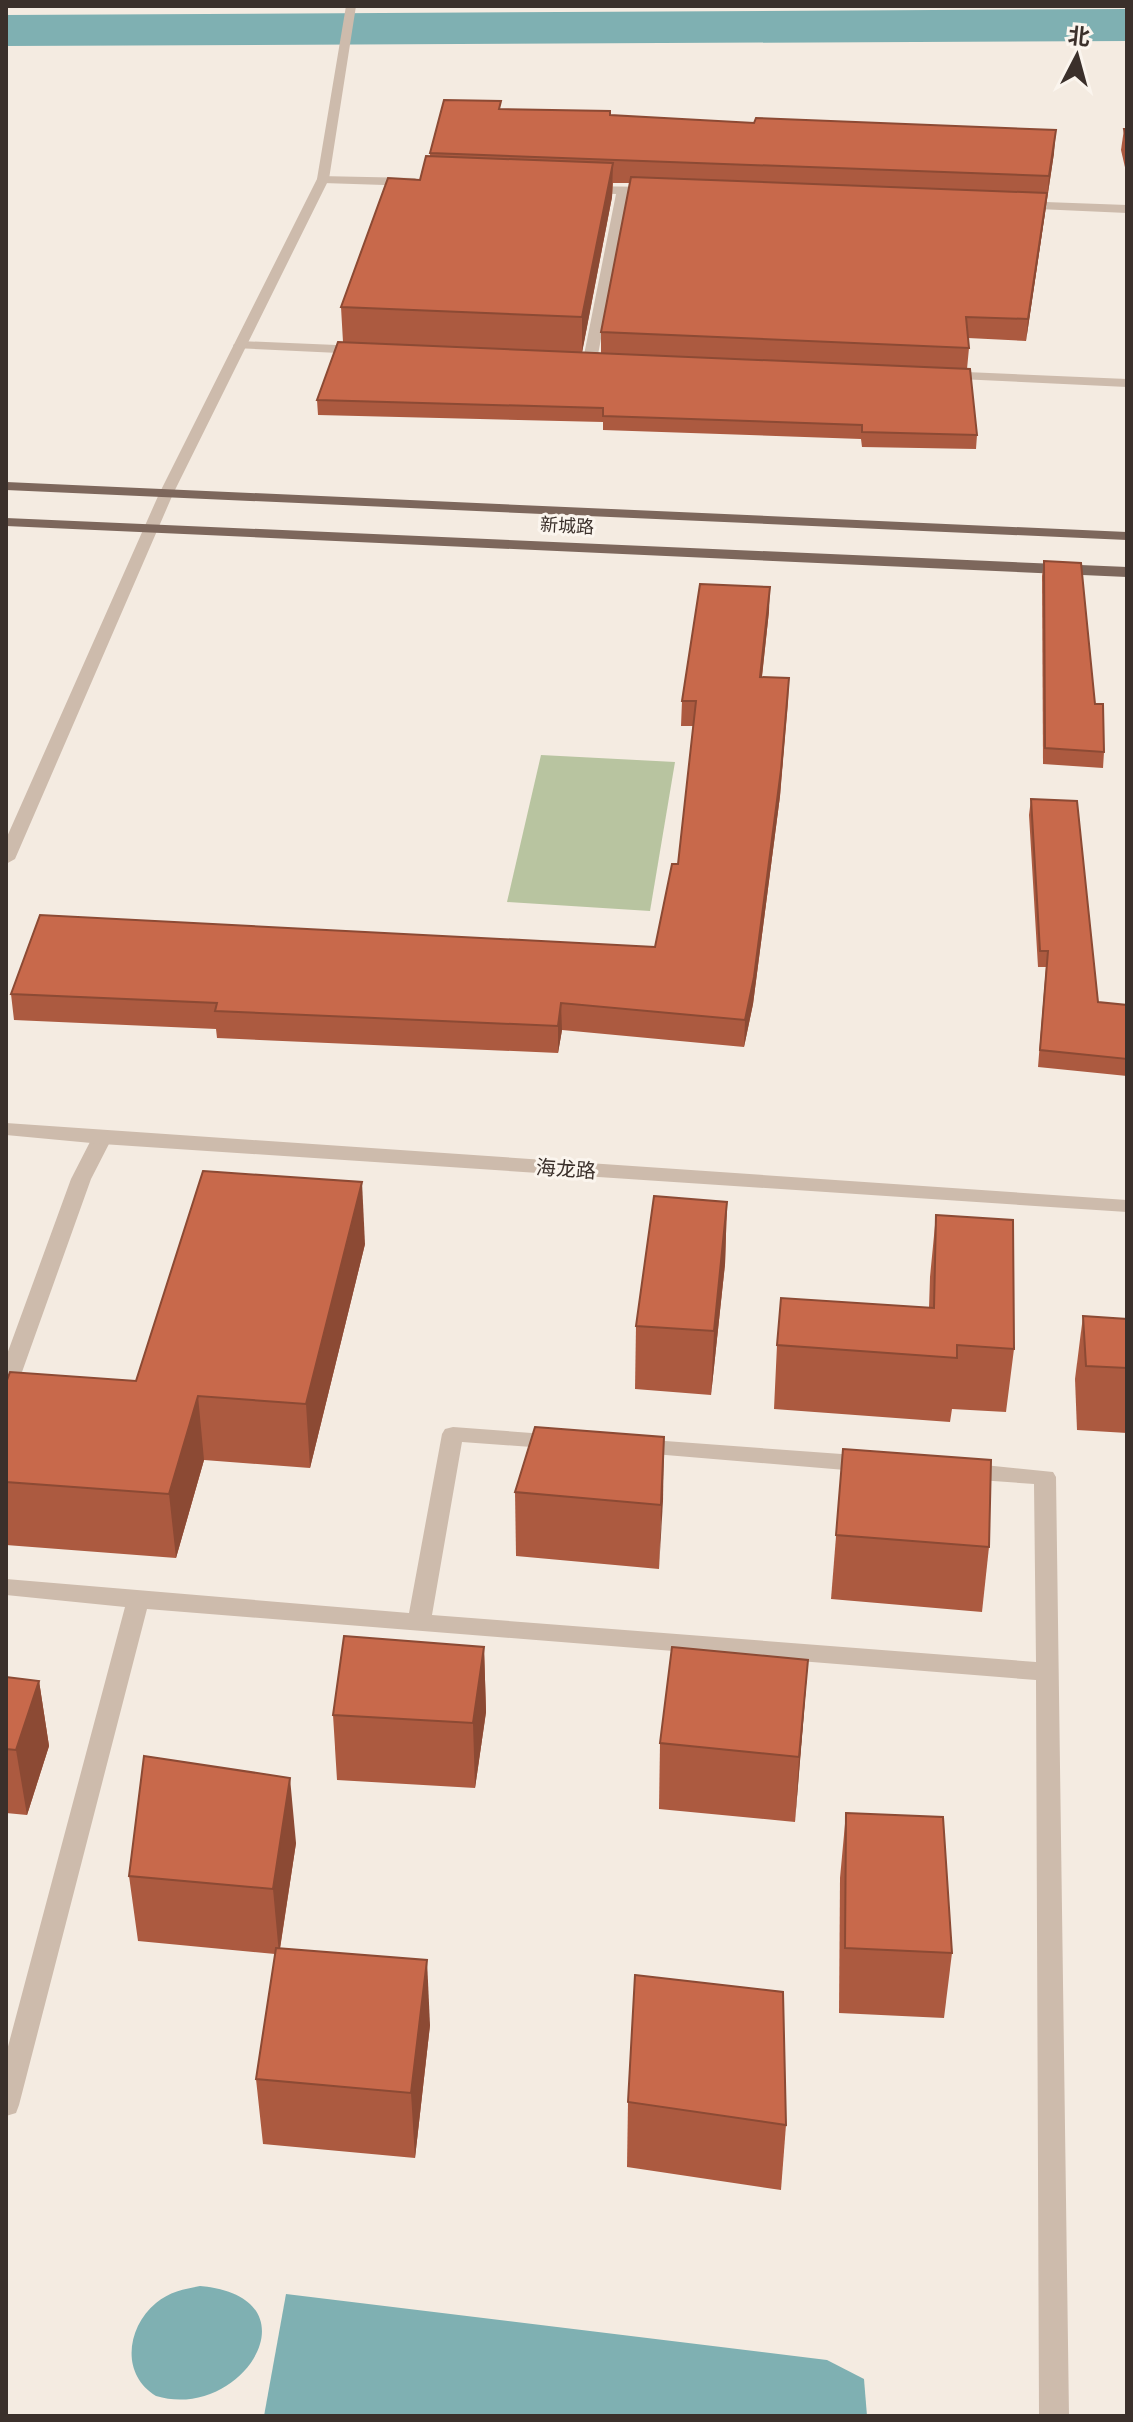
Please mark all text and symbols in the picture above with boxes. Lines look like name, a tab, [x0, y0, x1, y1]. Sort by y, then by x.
north arrow	[1037, 16, 1117, 96]
text: 北	[1067, 22, 1091, 50]
street label: 新城路	[540, 514, 595, 537]
street label: 海龙路	[535, 1155, 597, 1183]

